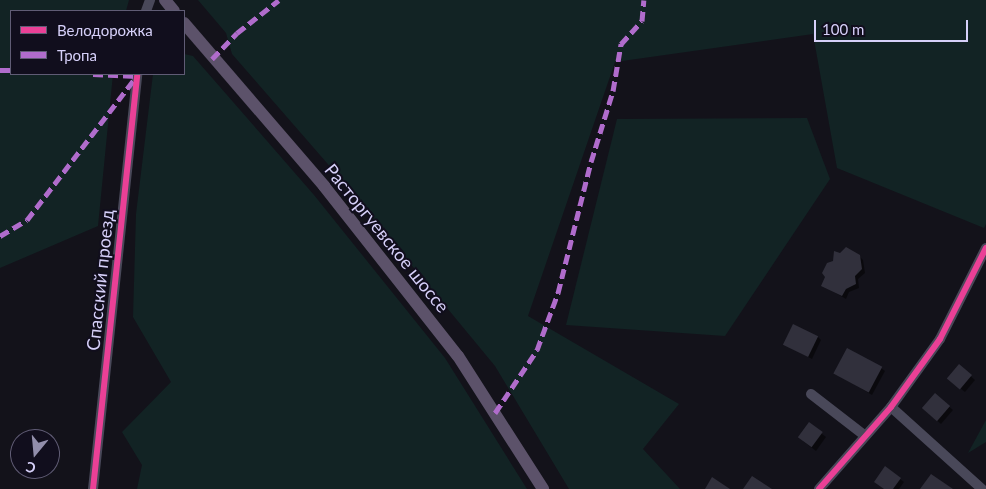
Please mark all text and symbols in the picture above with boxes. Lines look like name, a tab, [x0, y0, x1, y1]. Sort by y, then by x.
legend	[10, 10, 185, 75]
scale bar	[816, 10, 970, 42]
text: 100 m	[822, 20, 864, 38]
text: Велодорожка	[57, 21, 153, 39]
text: Тропа	[57, 46, 97, 64]
street label: Расторгуевское шоссе	[320, 159, 454, 317]
street label: Спасский проезд	[82, 208, 118, 352]
north arrow	[10, 429, 60, 479]
text: С	[24, 458, 38, 477]

